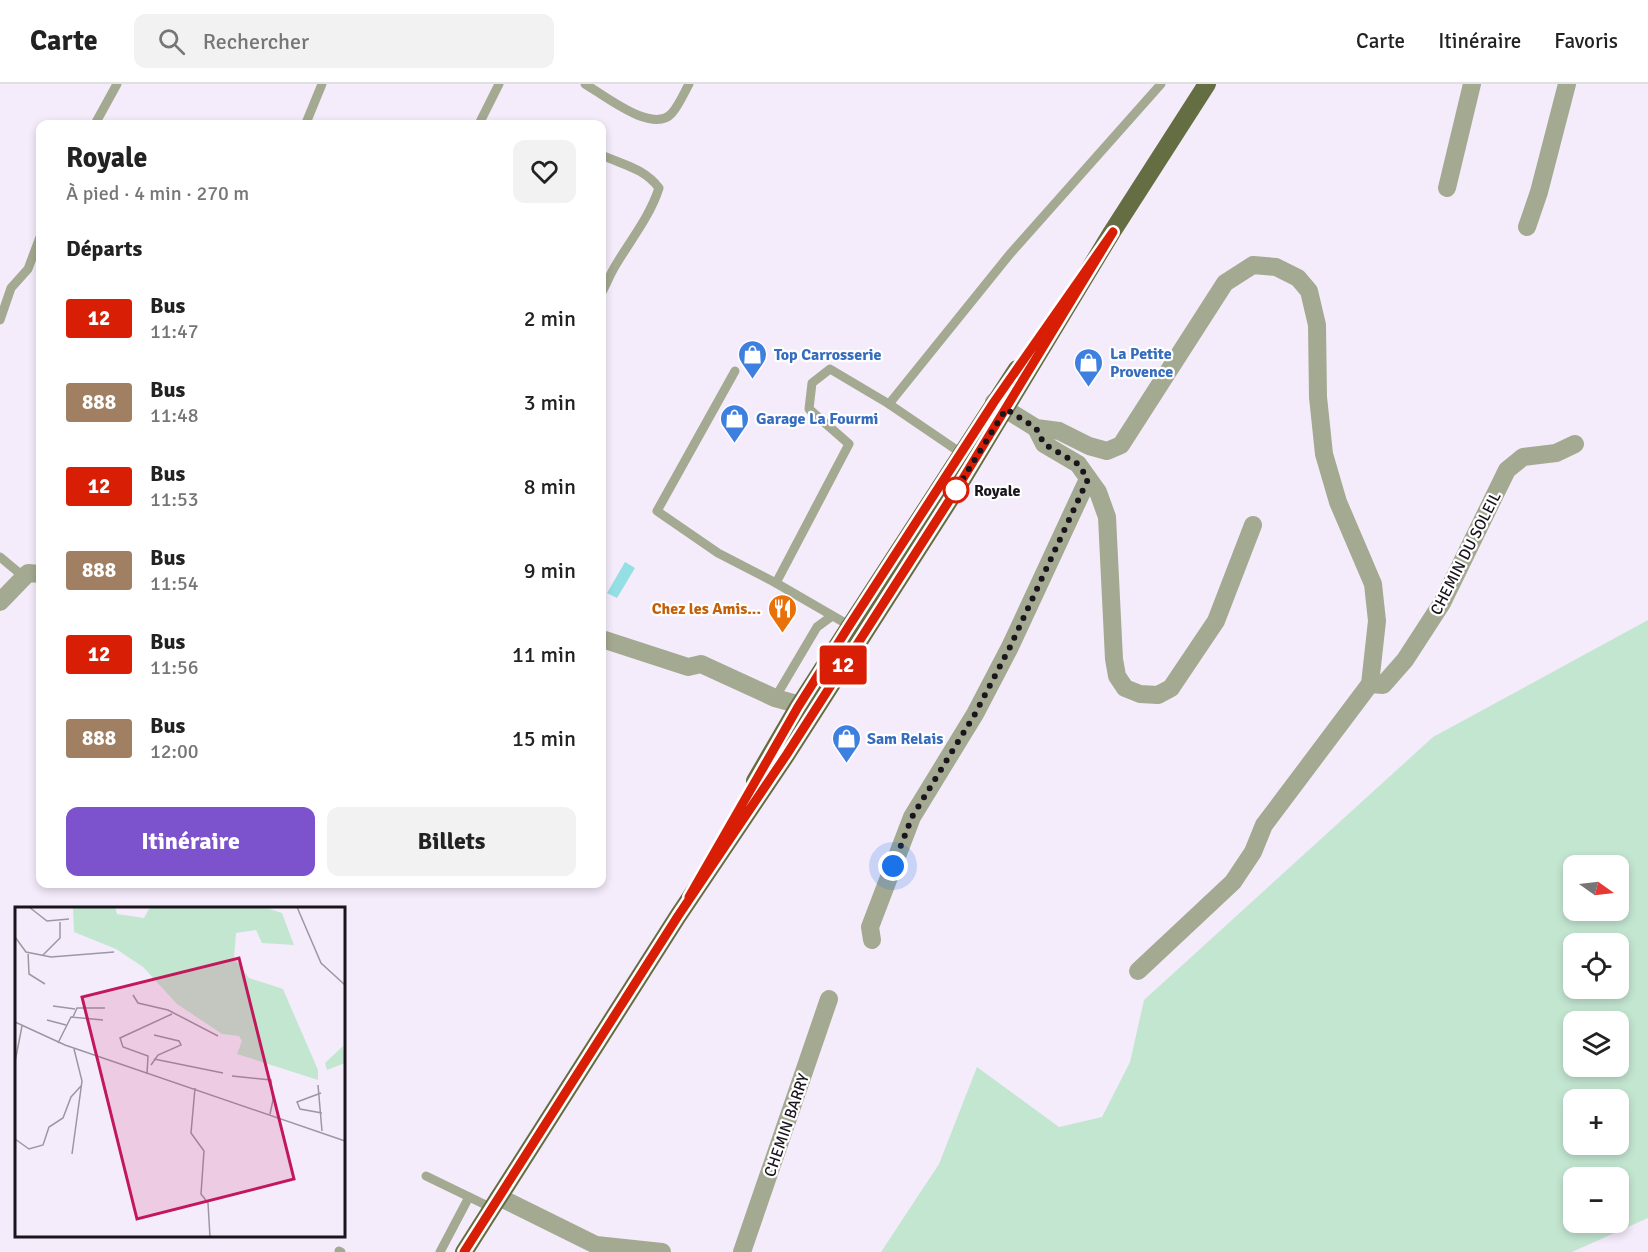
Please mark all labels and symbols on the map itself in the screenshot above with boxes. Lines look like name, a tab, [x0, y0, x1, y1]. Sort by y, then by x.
shop icon: Top Carrosserie	[737, 338, 769, 380]
place label: La Petite Provence	[1110, 344, 1173, 382]
place label: Top Carrosserie	[774, 345, 882, 365]
shop icon: La Petite Provence	[1073, 346, 1105, 388]
shop icon: Garage La Fourmi	[719, 402, 751, 444]
place label: Garage La Fourmi	[756, 409, 878, 429]
marker: Royale	[943, 477, 969, 503]
place label: Royale	[974, 481, 1021, 501]
street label: CHEMIN DU SOLEIL	[1426, 488, 1506, 618]
restaurant icon: Chez les Amis...	[766, 592, 798, 634]
place label: Chez les Amis...	[652, 599, 761, 619]
line badge: 12	[816, 646, 870, 684]
shop icon: Sam Relais	[830, 722, 862, 764]
place label: Sam Relais	[867, 729, 943, 749]
your location	[878, 851, 908, 881]
north arrow	[1563, 855, 1629, 921]
inset map	[15, 907, 345, 1237]
street label: CHEMIN BARRY	[760, 1071, 814, 1180]

